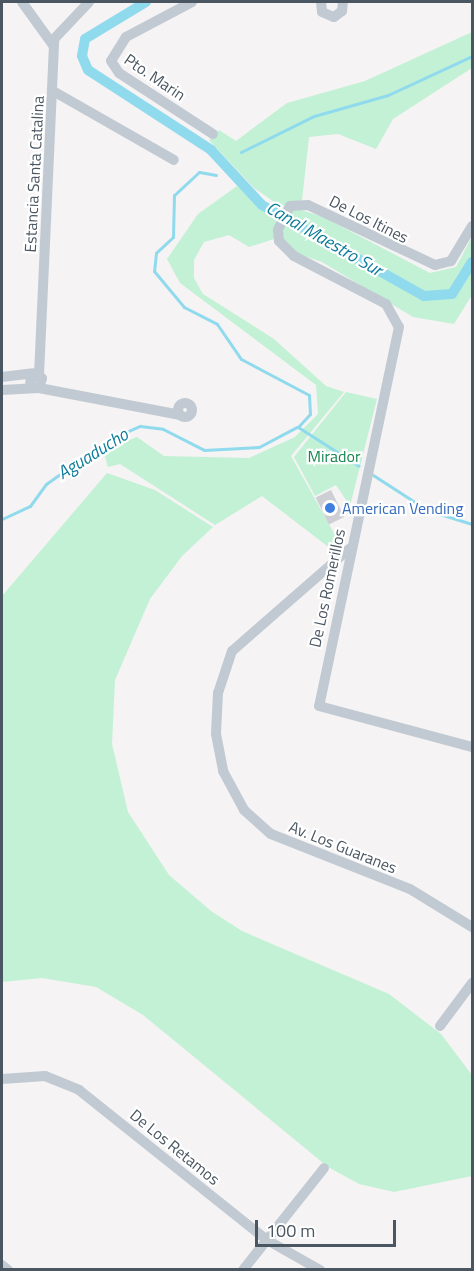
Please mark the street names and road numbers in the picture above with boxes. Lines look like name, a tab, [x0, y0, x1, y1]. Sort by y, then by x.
street label: Pto. Marin	[121, 50, 189, 104]
street label: Estancia Santa Catalina	[20, 95, 48, 253]
street label: De Los Itines	[326, 191, 412, 247]
street label: De Los Romerillos	[305, 527, 349, 649]
street label: Av. Los Guaranes	[286, 817, 400, 877]
street label: De Los Retamos	[126, 1105, 224, 1189]

